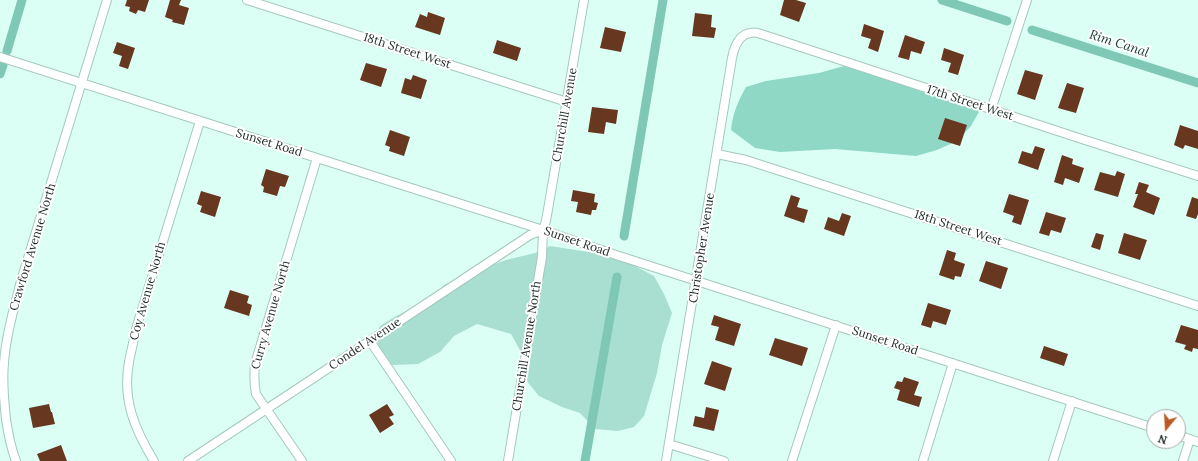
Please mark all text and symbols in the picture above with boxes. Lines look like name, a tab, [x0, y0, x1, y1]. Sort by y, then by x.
water label: Rim Canal	[1087, 27, 1151, 61]
street label: 18th Street West	[361, 30, 453, 72]
street label: Churchill Avenue	[550, 67, 580, 163]
street label: 17th Street West	[925, 82, 1015, 124]
street label: Sunset Road	[234, 126, 304, 160]
street label: Crawford Avenue North	[7, 181, 59, 313]
street label: Christopher Avenue	[686, 192, 718, 304]
street label: 18th Street West	[912, 207, 1004, 249]
street label: Sunset Road	[542, 224, 612, 260]
street label: Coy Avenue North	[127, 240, 169, 342]
street label: Curry Avenue North	[249, 259, 293, 371]
street label: Churchill Avenue North	[510, 280, 544, 412]
street label: Condel Avenue	[326, 315, 404, 373]
street label: Sunset Road	[850, 324, 920, 358]
north arrow	[1146, 409, 1186, 449]
text: N	[1156, 431, 1169, 447]

